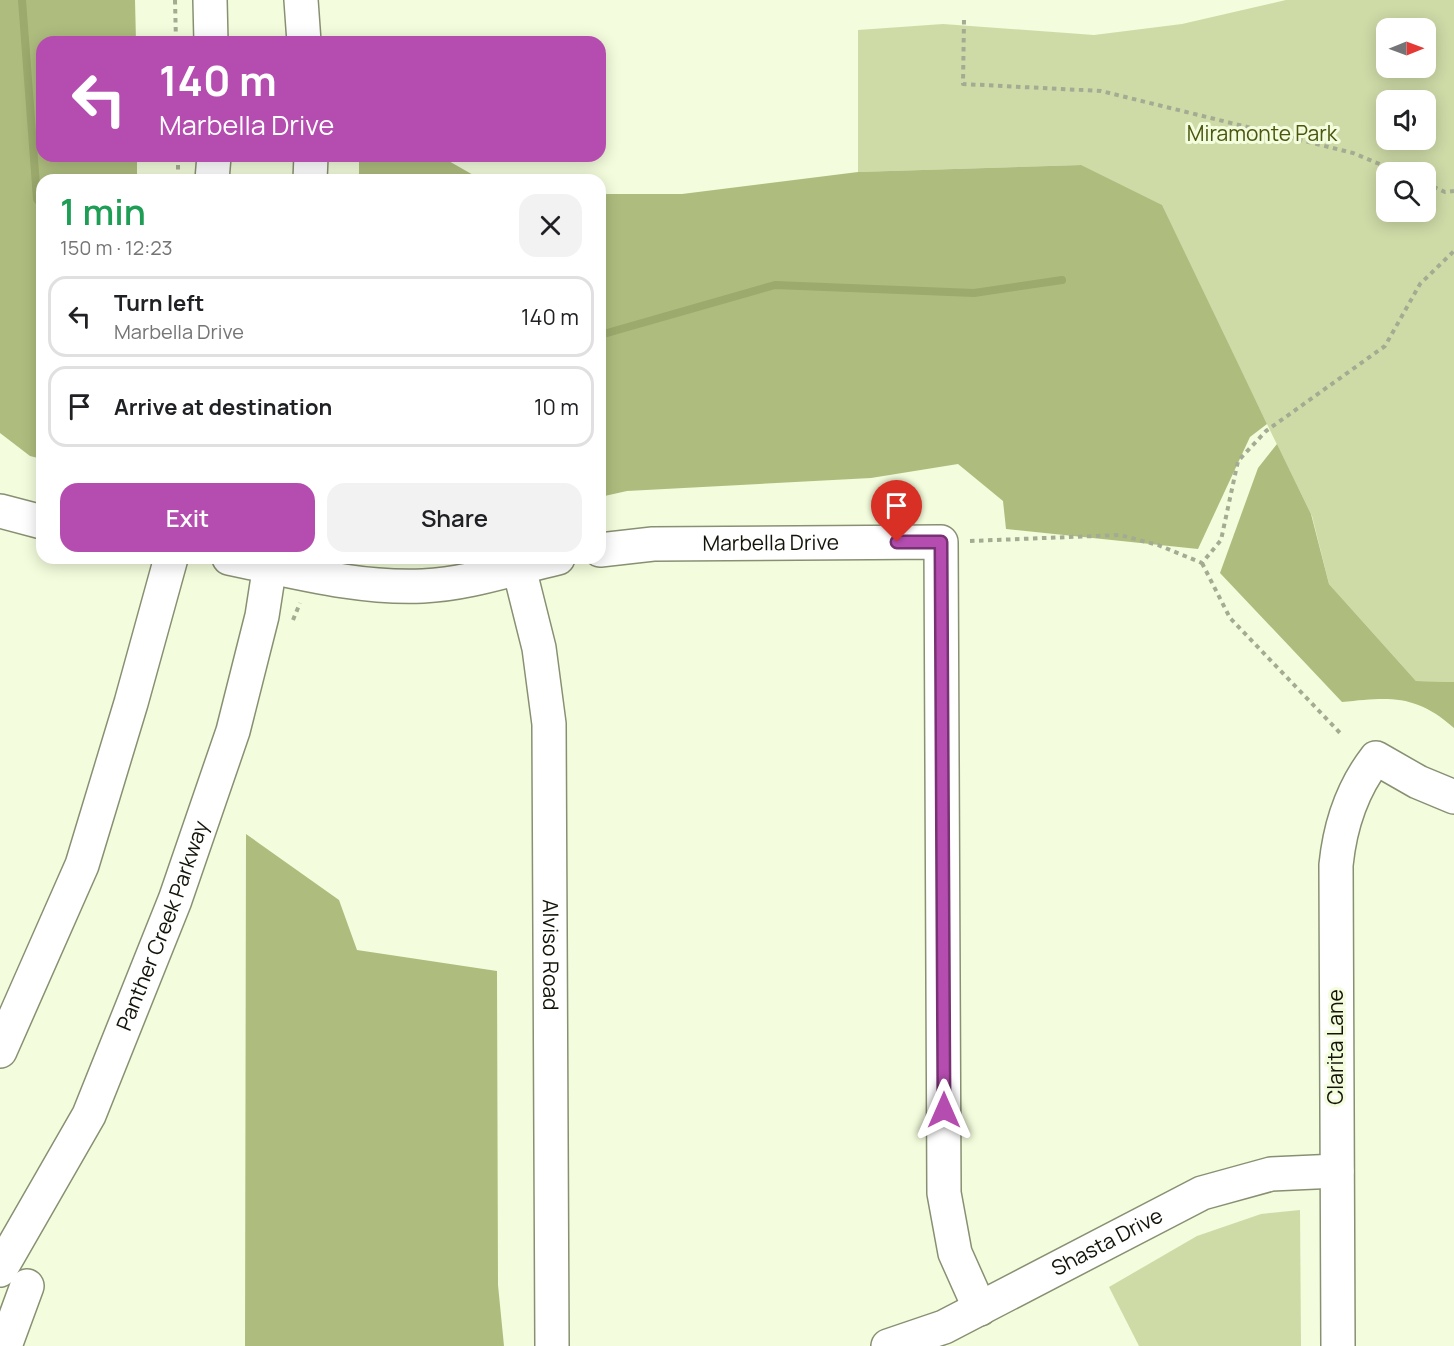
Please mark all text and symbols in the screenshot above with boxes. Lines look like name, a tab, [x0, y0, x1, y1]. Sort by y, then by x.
north arrow	[1376, 18, 1436, 78]
map controls	[1376, 18, 1436, 222]
text: 140 m	[159, 51, 277, 109]
icon: left	[60, 60, 138, 138]
button: sound	[1376, 90, 1436, 150]
text: Marbella Drive	[159, 106, 334, 143]
park label: Miramonte Park	[1187, 119, 1338, 147]
button: search	[1376, 162, 1436, 222]
text: 1 min	[60, 187, 146, 236]
button: close	[519, 194, 582, 257]
text: 150 m · 12:23	[60, 234, 173, 261]
text: Turn left	[114, 288, 204, 318]
icon: left	[63, 300, 96, 333]
text: 140 m	[521, 302, 579, 332]
text: Marbella Drive	[114, 318, 244, 345]
icon: arrive	[63, 390, 96, 423]
text: Arrive at destination	[114, 392, 332, 422]
text: 10 m	[534, 392, 579, 422]
pin	[871, 480, 922, 542]
button: Exit	[60, 483, 315, 552]
button: Share	[327, 483, 582, 552]
icon: arrive	[880, 489, 913, 522]
street label: Marbella Drive	[702, 528, 839, 557]
street label: Panther Creek Parkway	[109, 817, 214, 1034]
street label: Alviso Road	[537, 899, 565, 1011]
street label: Clarita Lane	[1321, 989, 1349, 1105]
position arrow	[912, 1078, 976, 1142]
street label: Shasta Drive	[1046, 1201, 1167, 1282]

